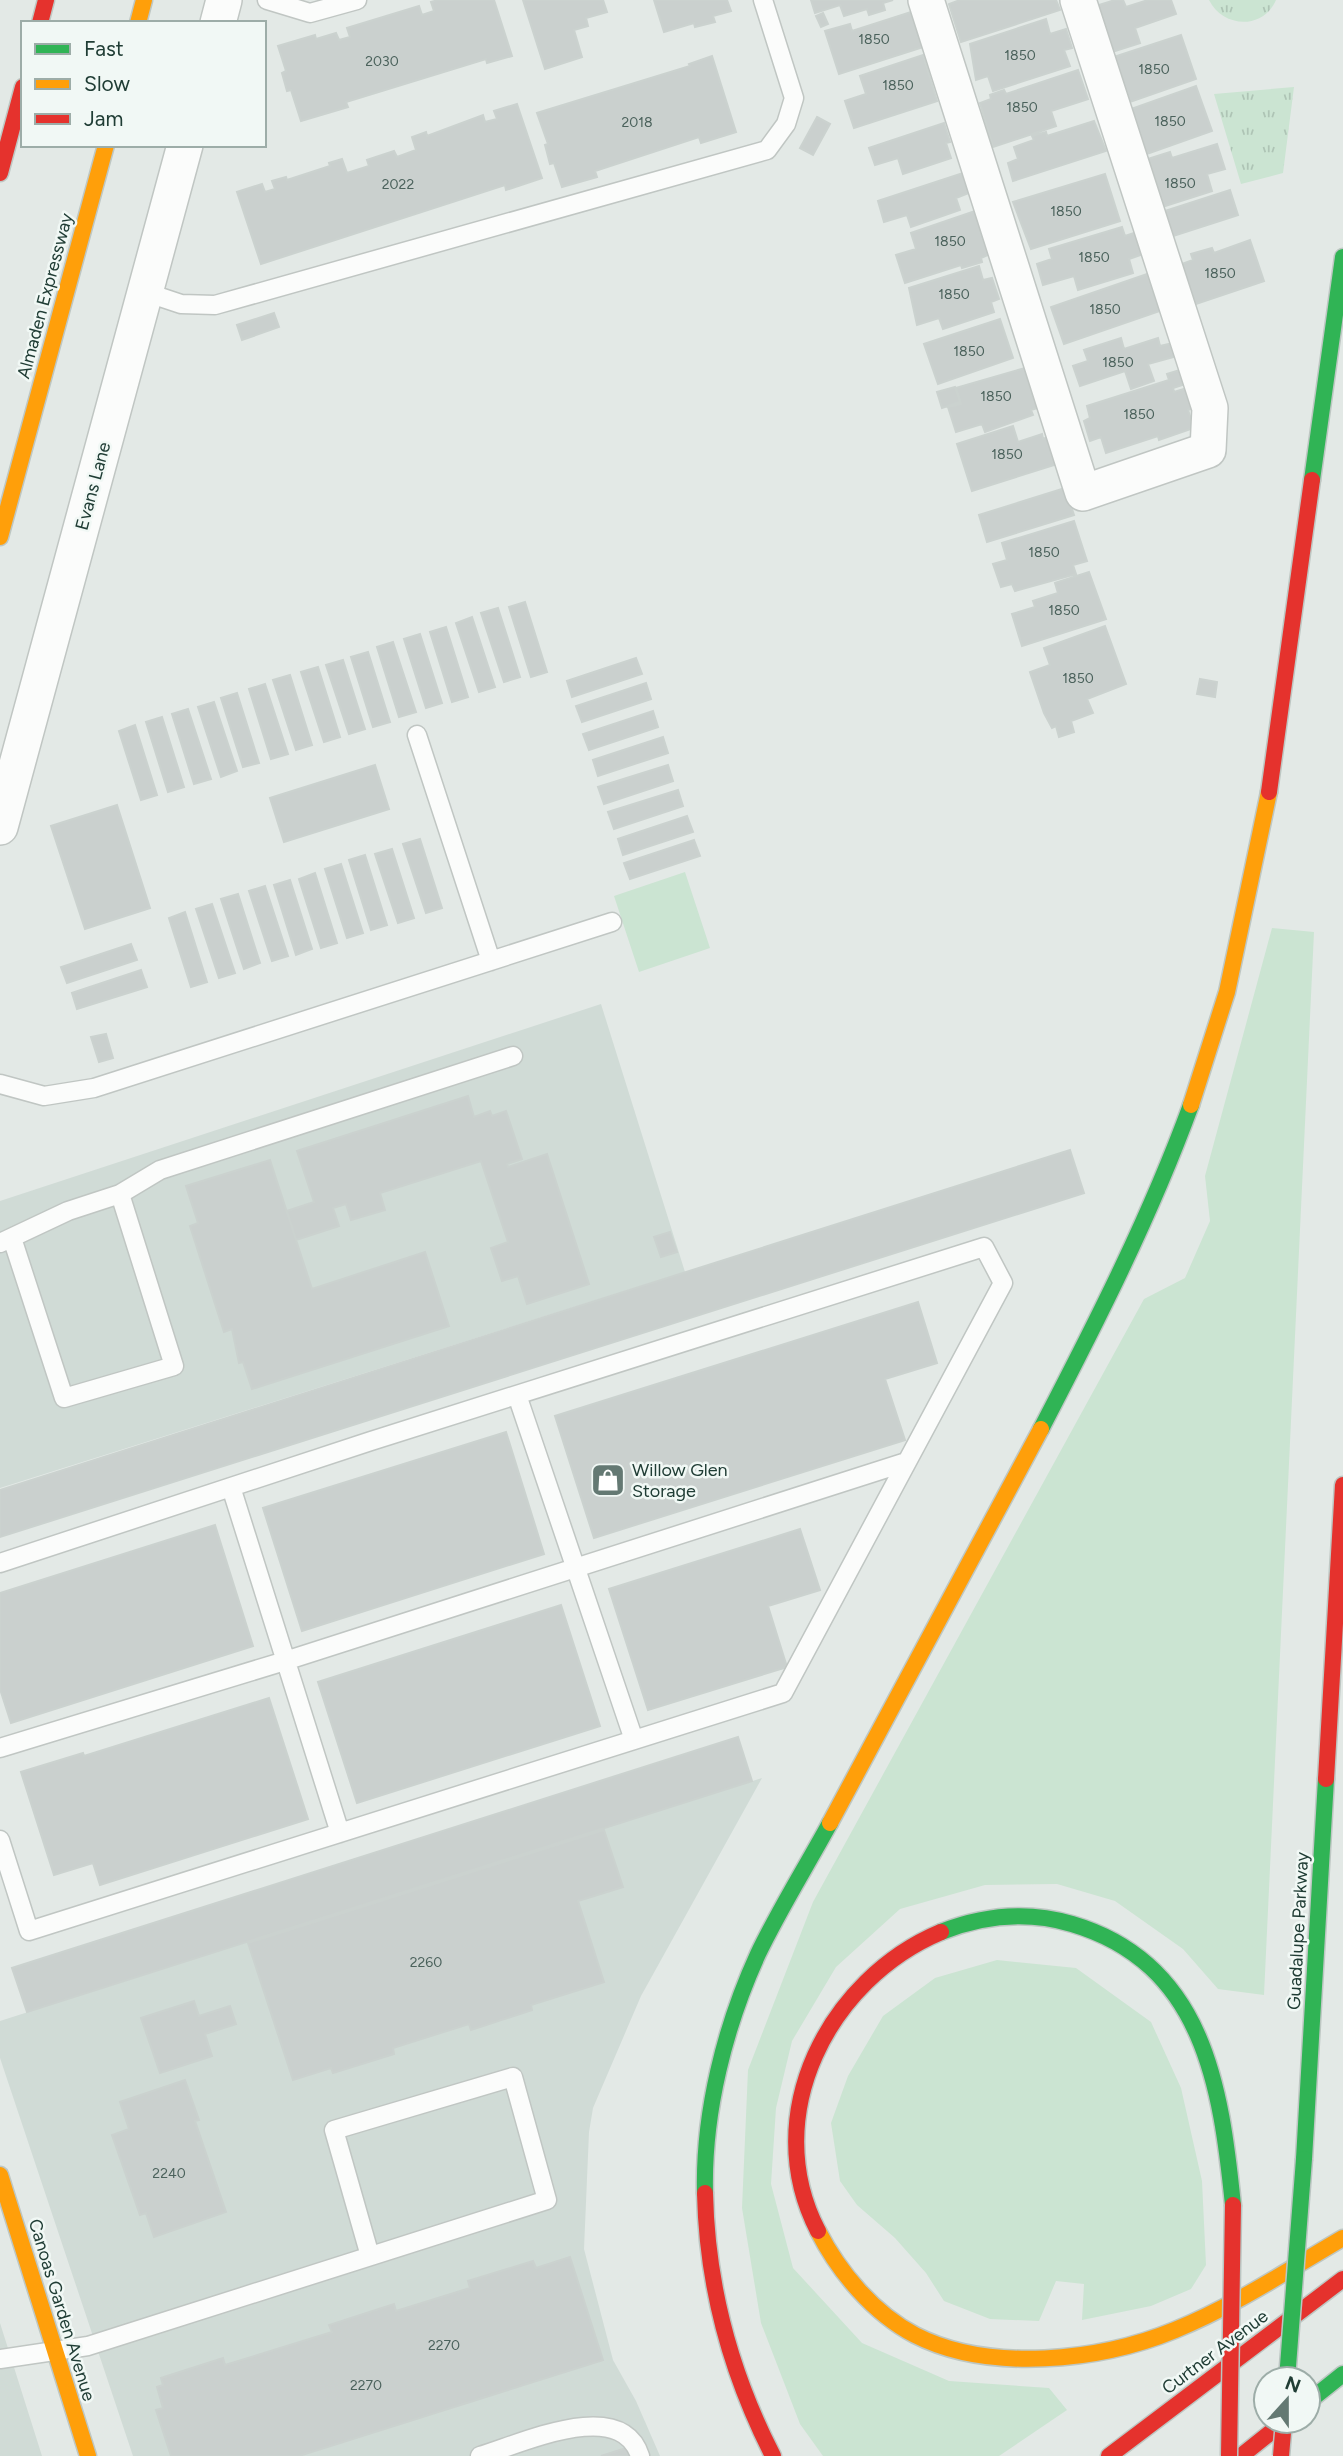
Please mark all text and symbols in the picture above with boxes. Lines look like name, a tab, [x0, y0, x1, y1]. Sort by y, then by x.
legend	[21, 21, 266, 147]
house number: 1850	[858, 31, 890, 48]
text: Fast	[84, 36, 124, 61]
house number: 1850	[1004, 47, 1036, 64]
house number: 2030	[365, 53, 399, 70]
house number: 1850	[1138, 61, 1170, 78]
text: Slow	[84, 71, 130, 96]
house number: 1850	[882, 77, 914, 94]
house number: 1850	[1006, 99, 1038, 116]
text: Jam	[84, 106, 123, 131]
house number: 1850	[1154, 113, 1186, 130]
house number: 2018	[621, 114, 653, 131]
house number: 1850	[1164, 175, 1196, 192]
house number: 2022	[382, 176, 414, 193]
house number: 1850	[1050, 203, 1082, 220]
street label: Almaden Expressway	[12, 210, 78, 381]
house number: 1850	[934, 233, 966, 250]
house number: 1850	[1078, 249, 1110, 266]
house number: 1850	[1204, 265, 1236, 282]
house number: 1850	[938, 286, 970, 303]
house number: 1850	[1089, 301, 1121, 318]
house number: 1850	[953, 343, 985, 360]
house number: 1850	[1102, 354, 1134, 371]
house number: 1850	[980, 388, 1012, 405]
house number: 1850	[1123, 406, 1155, 423]
street label: Evans Lane	[71, 439, 115, 532]
house number: 1850	[991, 446, 1023, 463]
house number: 1850	[1028, 544, 1060, 561]
house number: 1850	[1048, 602, 1080, 619]
house number: 1850	[1062, 670, 1094, 687]
place label: Willow Glen Storage	[632, 1459, 728, 1502]
shop icon: Willow Glen Storage	[589, 1461, 627, 1499]
street label: Guadalupe Parkway	[1283, 1851, 1313, 2011]
house number: 2260	[410, 1954, 442, 1971]
house number: 2240	[152, 2165, 186, 2182]
street label: Canoas Garden Avenue	[24, 2216, 100, 2404]
street label: Curtner Avenue	[1158, 2305, 1273, 2399]
house number: 2270	[428, 2337, 460, 2354]
north arrow	[1252, 2365, 1322, 2435]
text: N	[1282, 2371, 1304, 2398]
house number: 2270	[350, 2377, 382, 2394]

